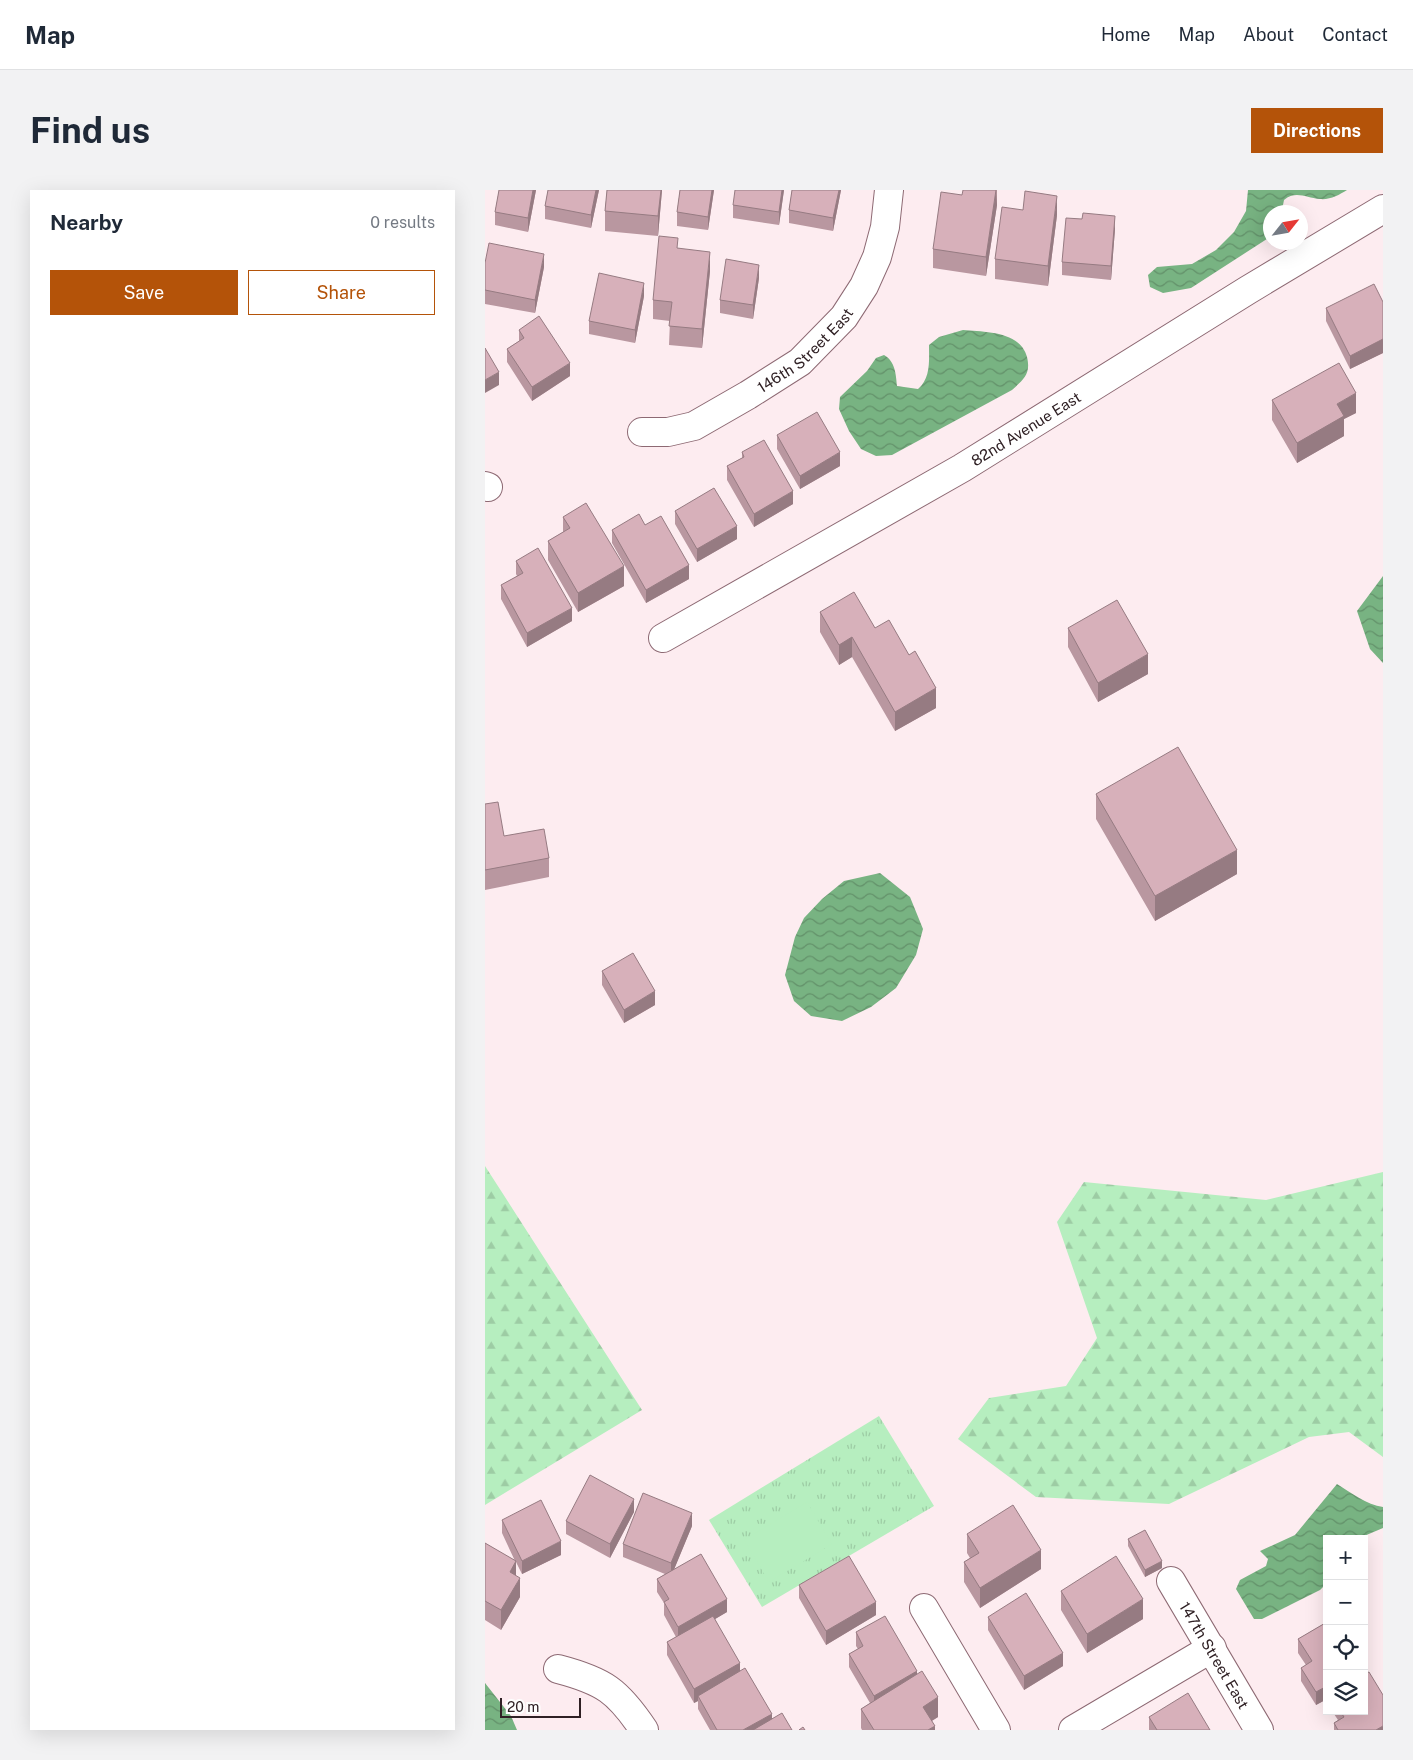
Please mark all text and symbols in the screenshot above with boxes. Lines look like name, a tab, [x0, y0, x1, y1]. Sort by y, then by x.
text: Map	[25, 21, 75, 49]
text: Home	[1101, 24, 1151, 45]
text: Map	[1179, 24, 1215, 45]
text: About	[1243, 24, 1294, 45]
text: Contact	[1322, 24, 1388, 45]
button: Directions	[1251, 108, 1383, 153]
text: Find us	[30, 110, 150, 151]
north arrow	[1263, 205, 1308, 250]
text: Nearby	[50, 210, 123, 235]
text: 0 results	[370, 213, 435, 232]
button: Save	[50, 270, 238, 315]
button: Share	[248, 270, 435, 315]
street label: 146th Street East	[754, 305, 856, 396]
street label: 82nd Avenue East	[968, 388, 1084, 469]
map controls	[1323, 1535, 1368, 1715]
button: +	[1323, 1535, 1368, 1580]
button: −	[1323, 1580, 1368, 1625]
street label: 147th Street East	[1177, 1599, 1253, 1712]
button: locate	[1323, 1625, 1368, 1670]
button: layers	[1323, 1670, 1368, 1715]
scale bar	[500, 1695, 581, 1718]
text: 20 m	[507, 1699, 539, 1715]

